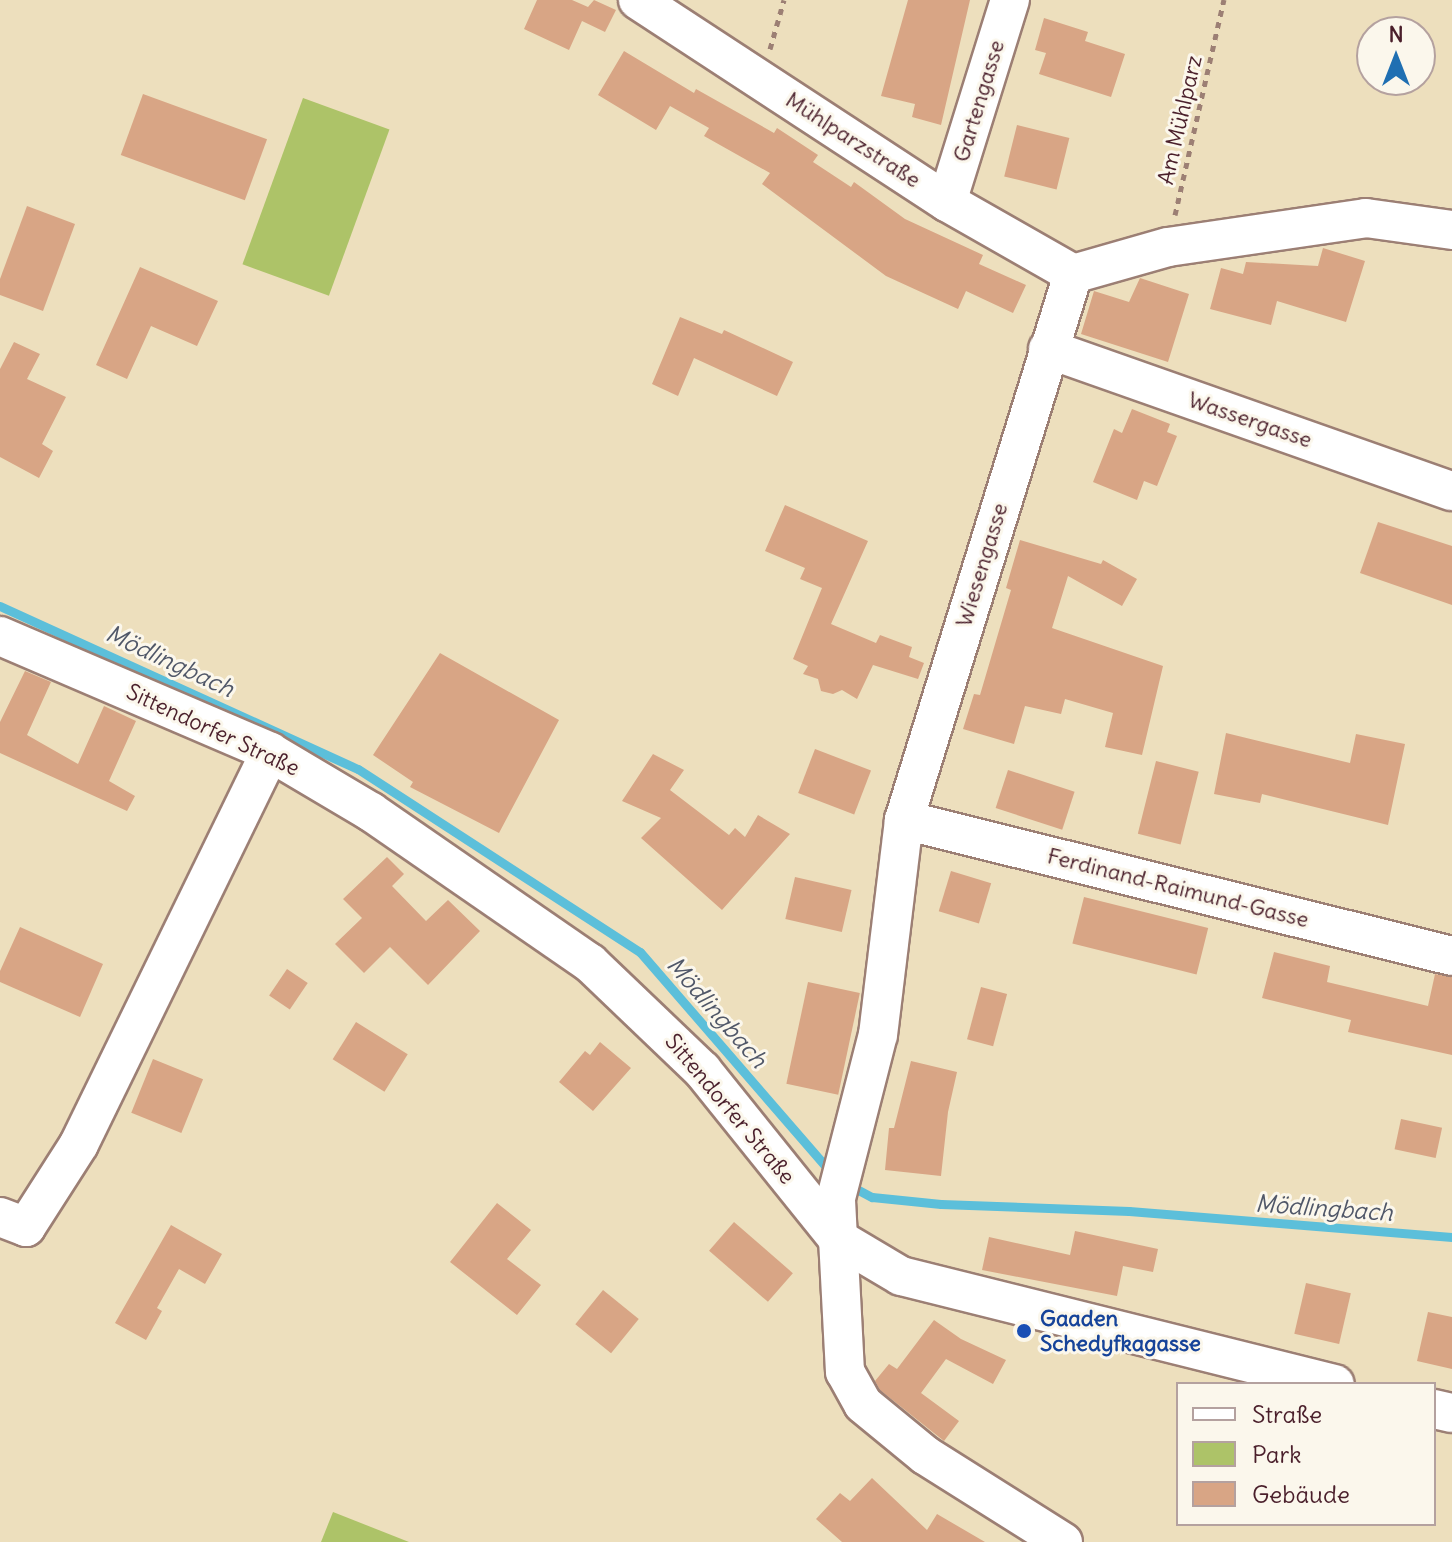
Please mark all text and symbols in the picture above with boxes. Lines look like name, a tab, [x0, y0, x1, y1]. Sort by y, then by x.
north arrow	[1356, 16, 1436, 96]
text: N	[1388, 20, 1404, 48]
street label: Gartengasse	[948, 37, 1010, 165]
street label: Am Mühlparz	[1152, 53, 1208, 187]
street label: Mühlparzstraße	[781, 87, 925, 193]
street label: Wassergasse	[1185, 386, 1315, 454]
street label: Wiesengasse	[951, 500, 1013, 630]
water label: Mödlingbach	[101, 619, 239, 703]
street label: Sittendorfer Straße	[122, 678, 304, 782]
street label: Ferdinand-Raimund-Gasse	[1045, 843, 1311, 933]
water label: Mödlingbach	[661, 951, 773, 1073]
street label: Sittendorfer Straße	[660, 1029, 800, 1189]
water label: Mödlingbach	[1254, 1189, 1394, 1227]
place label: Gaaden Schedyfkagasse	[1040, 1305, 1201, 1356]
marker: Gaaden Schedyfkagasse	[1015, 1322, 1033, 1340]
legend	[1176, 1382, 1436, 1526]
text: Straße	[1252, 1399, 1322, 1429]
text: Park	[1252, 1439, 1302, 1469]
text: Gebäude	[1252, 1479, 1350, 1509]

